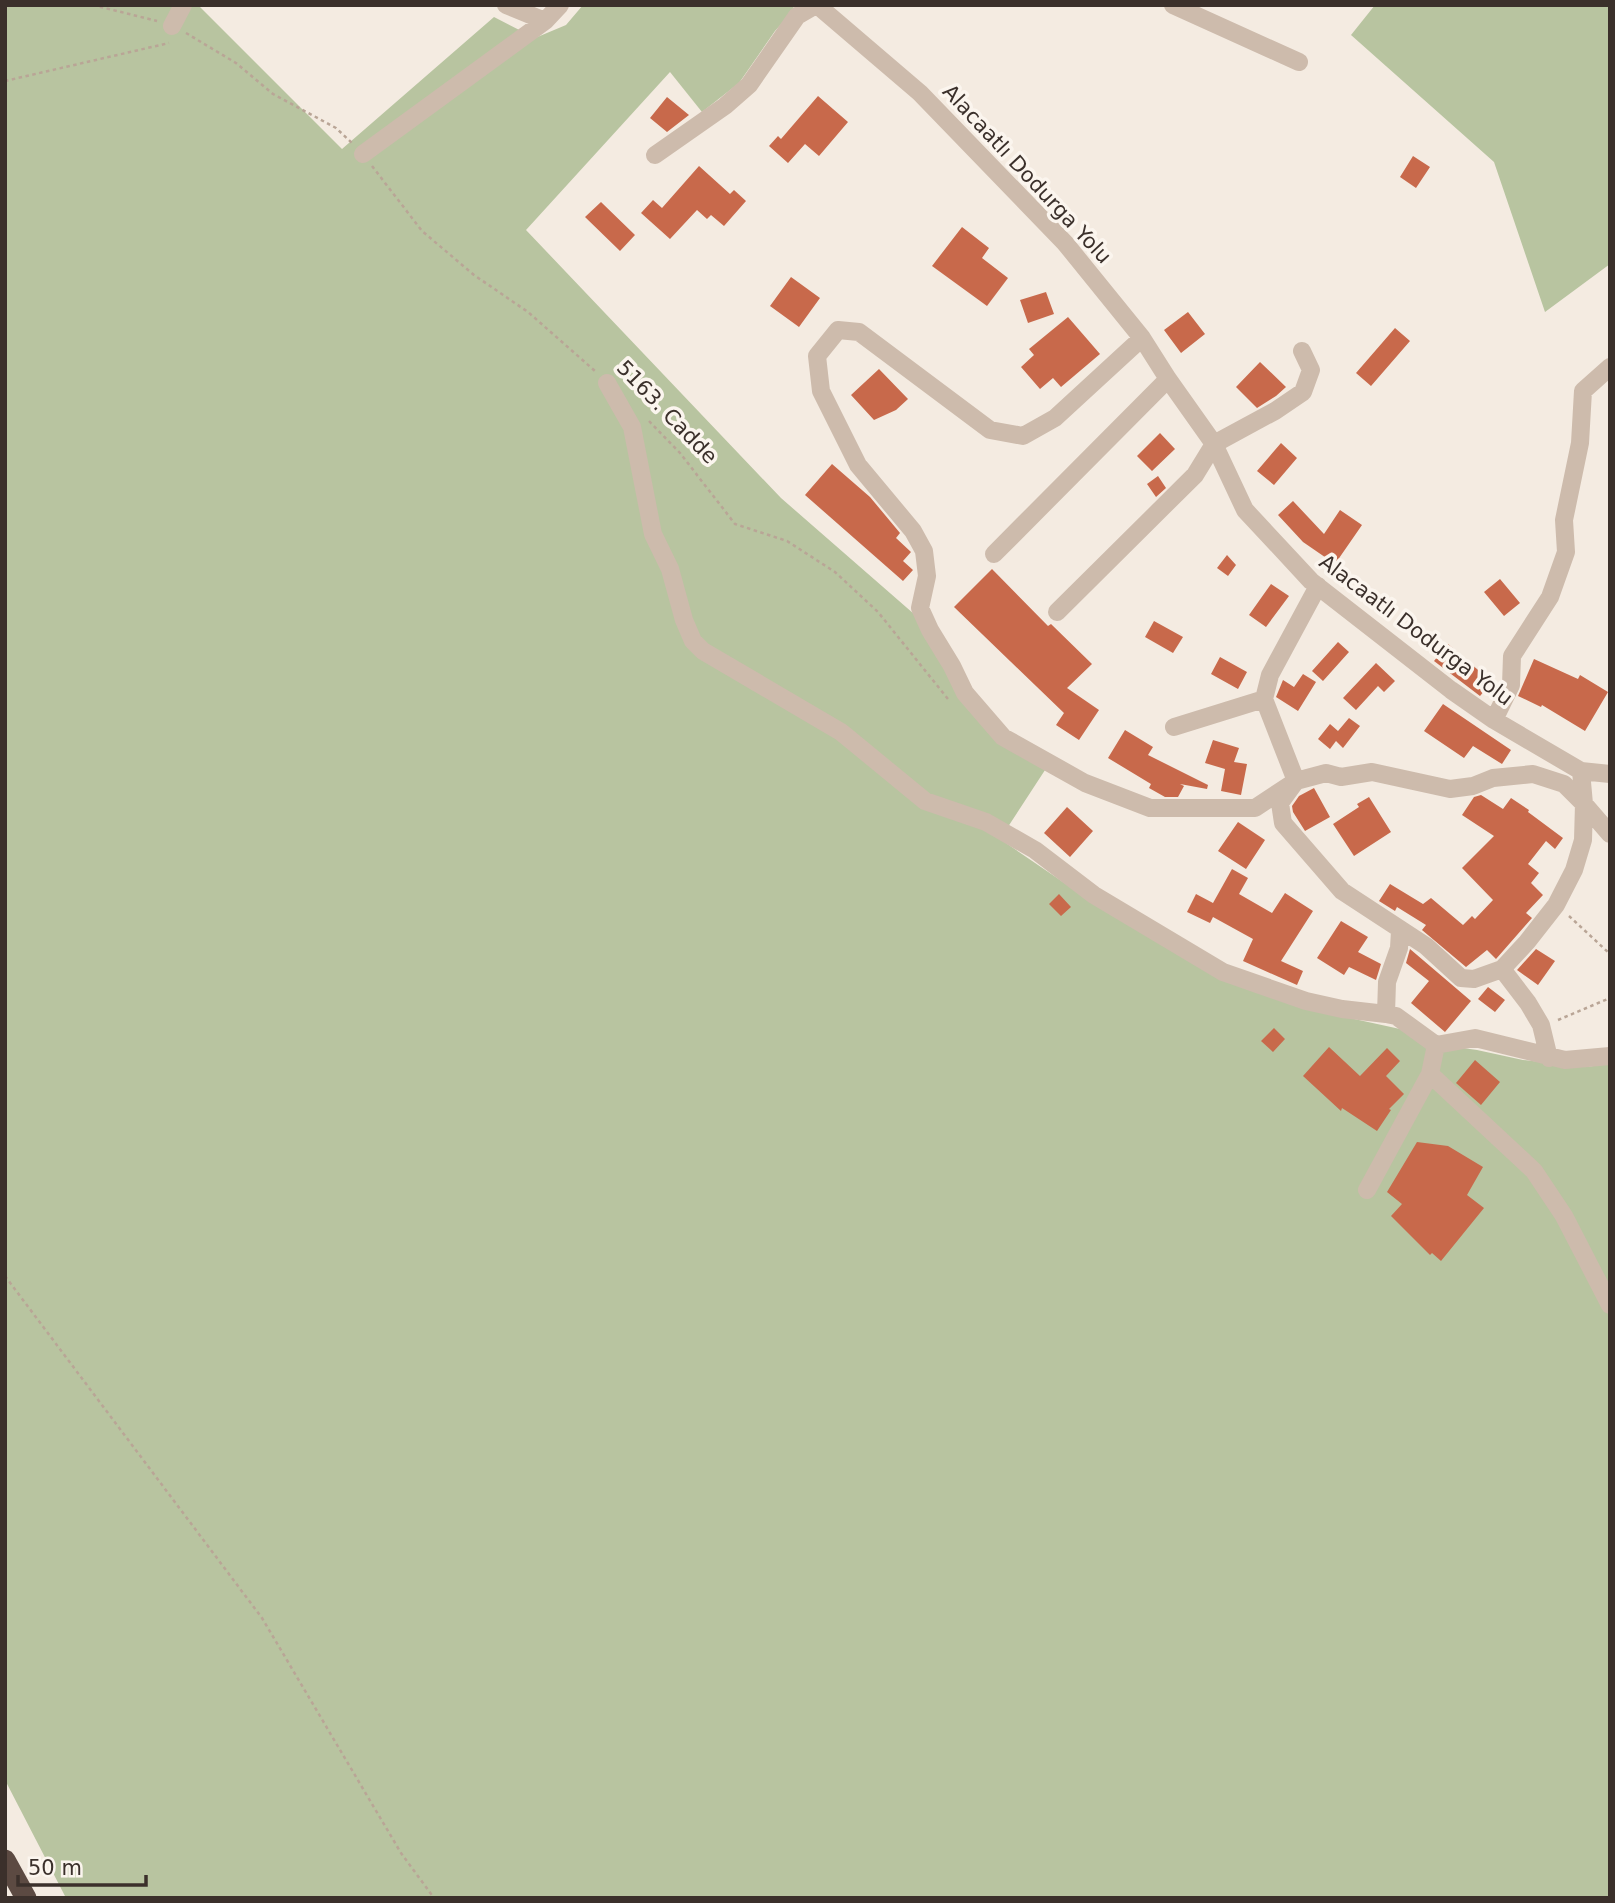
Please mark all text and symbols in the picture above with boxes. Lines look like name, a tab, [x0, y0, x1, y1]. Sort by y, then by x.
street label: Alacaatlı Dodurga Yolu	[938, 80, 1116, 268]
street label: 5163. Cadde	[612, 356, 722, 468]
street label: Alacaatlı Dodurga Yolu	[1315, 549, 1517, 711]
scale bar	[18, 1843, 145, 1887]
text: 50 m	[28, 1856, 82, 1880]

